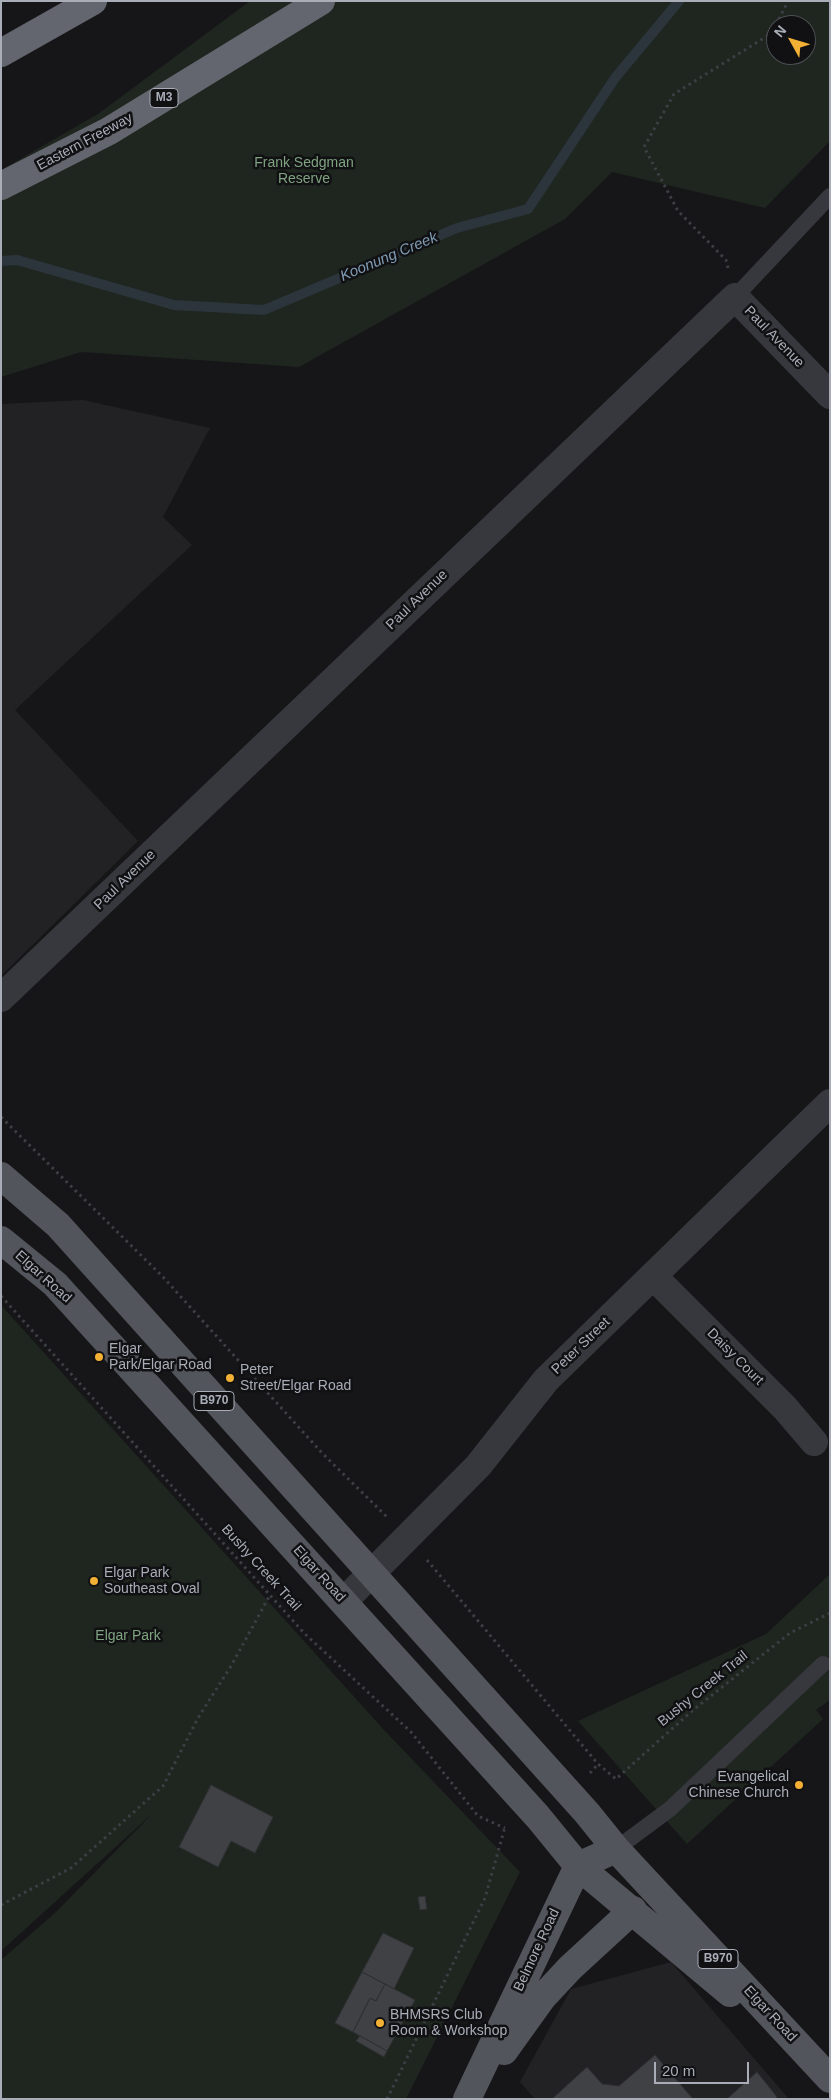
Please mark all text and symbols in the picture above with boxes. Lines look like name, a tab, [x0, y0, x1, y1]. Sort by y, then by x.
north arrow	[766, 15, 816, 65]
text: N	[771, 22, 790, 40]
road number: M3	[150, 89, 178, 108]
street label: Eastern Freeway	[34, 110, 136, 174]
park label: Frank Sedgman Reserve	[254, 155, 354, 188]
water label: Koonung Creek	[338, 228, 440, 286]
street label: Paul Avenue	[740, 303, 808, 371]
street label: Paul Avenue	[383, 566, 451, 634]
street label: Paul Avenue	[91, 846, 159, 914]
street label: Elgar Road	[11, 1247, 75, 1307]
street label: Peter Street	[548, 1314, 614, 1378]
street label: Daisy Court	[703, 1325, 767, 1389]
place label: Elgar Park/Elgar Road	[109, 1341, 212, 1374]
marker: Elgar Park/Elgar Road	[93, 1351, 105, 1363]
place label: Peter Street/Elgar Road	[240, 1362, 351, 1394]
marker: Peter Street/Elgar Road	[224, 1372, 236, 1384]
road number: B970	[194, 1392, 234, 1410]
street label: Bushy Creek Trail	[218, 1521, 304, 1615]
street label: Elgar Road	[289, 1542, 349, 1606]
place label: Elgar Park Southeast Oval	[104, 1565, 200, 1598]
marker: Elgar Park Southeast Oval	[88, 1575, 100, 1587]
park label: Elgar Park	[95, 1628, 161, 1644]
street label: Bushy Creek Trail	[655, 1648, 751, 1730]
place label: Evangelical Chinese Church	[689, 1769, 789, 1801]
marker: Evangelical Chinese Church	[793, 1779, 805, 1791]
street label: Belmore Road	[510, 1906, 564, 1994]
road number: B970	[698, 1950, 738, 1968]
street label: Elgar Road	[740, 1983, 800, 2045]
place label: BHMSRS Club Room & Workshop	[390, 2007, 507, 2040]
marker: BHMSRS Club Room & Workshop	[374, 2017, 386, 2029]
scale bar	[656, 2052, 751, 2084]
text: 20 m	[662, 2062, 695, 2079]

